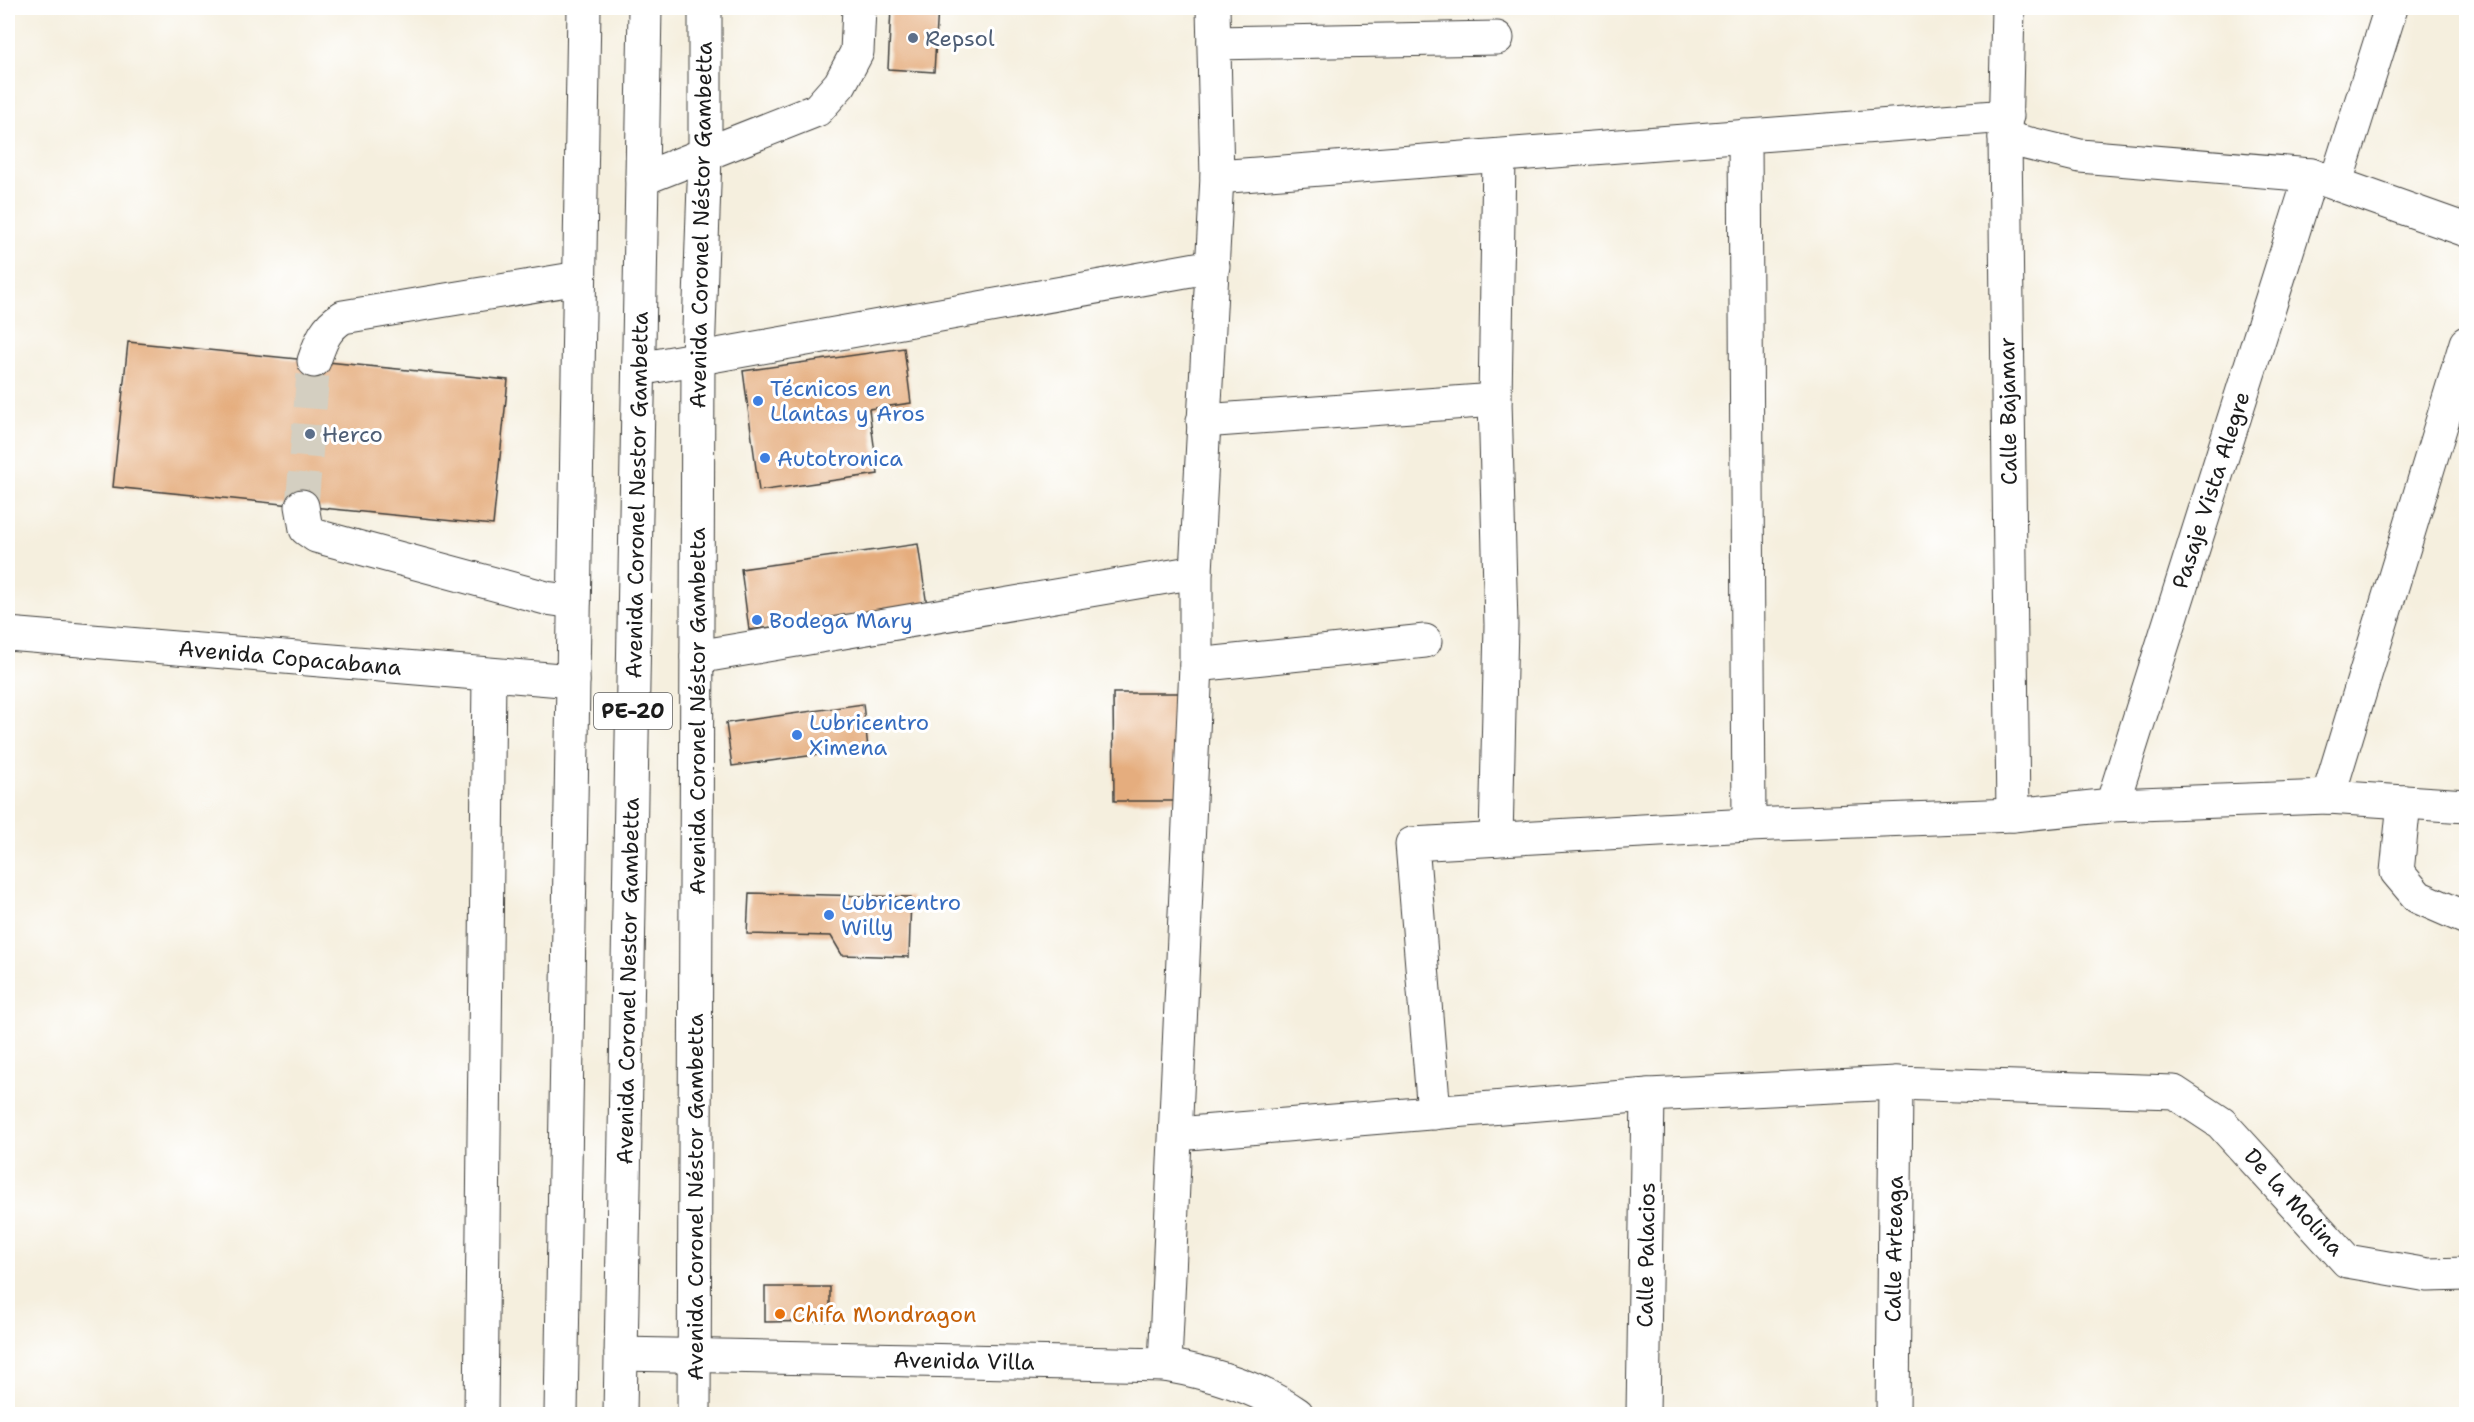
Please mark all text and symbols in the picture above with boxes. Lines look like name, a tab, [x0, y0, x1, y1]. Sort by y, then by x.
place label: Repsol	[925, 24, 995, 53]
marker: Repsol	[906, 31, 920, 45]
street label: Avenida Coronel Néstor Gambetta	[683, 41, 719, 409]
street label: Avenida Coronel Nestor Gambetta	[619, 311, 655, 679]
street label: Calle Bajamar	[1992, 337, 2024, 485]
place label: Técnicos en Llantas y Aros	[770, 374, 925, 428]
street label: Pasaje Vista Alegre	[2165, 388, 2257, 592]
marker: Técnicos en Llantas y Aros	[751, 394, 765, 408]
place label: Herco	[322, 420, 383, 449]
marker: Herco	[303, 427, 317, 441]
place label: Autotronica	[777, 444, 903, 473]
marker: Autotronica	[758, 451, 772, 465]
street label: Avenida Coronel Néstor Gambetta	[683, 527, 712, 895]
place label: Bodega Mary	[769, 606, 913, 635]
marker: Bodega Mary	[750, 613, 764, 627]
street label: Avenida Copacabana	[177, 634, 403, 682]
road number: PE-20	[594, 693, 672, 729]
place label: Lubricentro Ximena	[809, 708, 929, 762]
marker: Lubricentro Ximena	[790, 728, 804, 742]
street label: Avenida Coronel Nestor Gambetta	[610, 797, 646, 1165]
place label: Lubricentro Willy	[841, 888, 961, 942]
marker: Lubricentro Willy	[822, 908, 836, 922]
street label: Avenida Coronel Néstor Gambetta	[681, 1013, 710, 1381]
street label: De la Molina	[2238, 1142, 2350, 1262]
street label: Calle Arteaga	[1878, 1175, 1910, 1323]
street label: Calle Palacios	[1630, 1182, 1662, 1328]
place label: Chifa Mondragon	[792, 1300, 976, 1329]
marker: Chifa Mondragon	[773, 1307, 787, 1321]
street label: Avenida Villa	[893, 1345, 1035, 1377]

